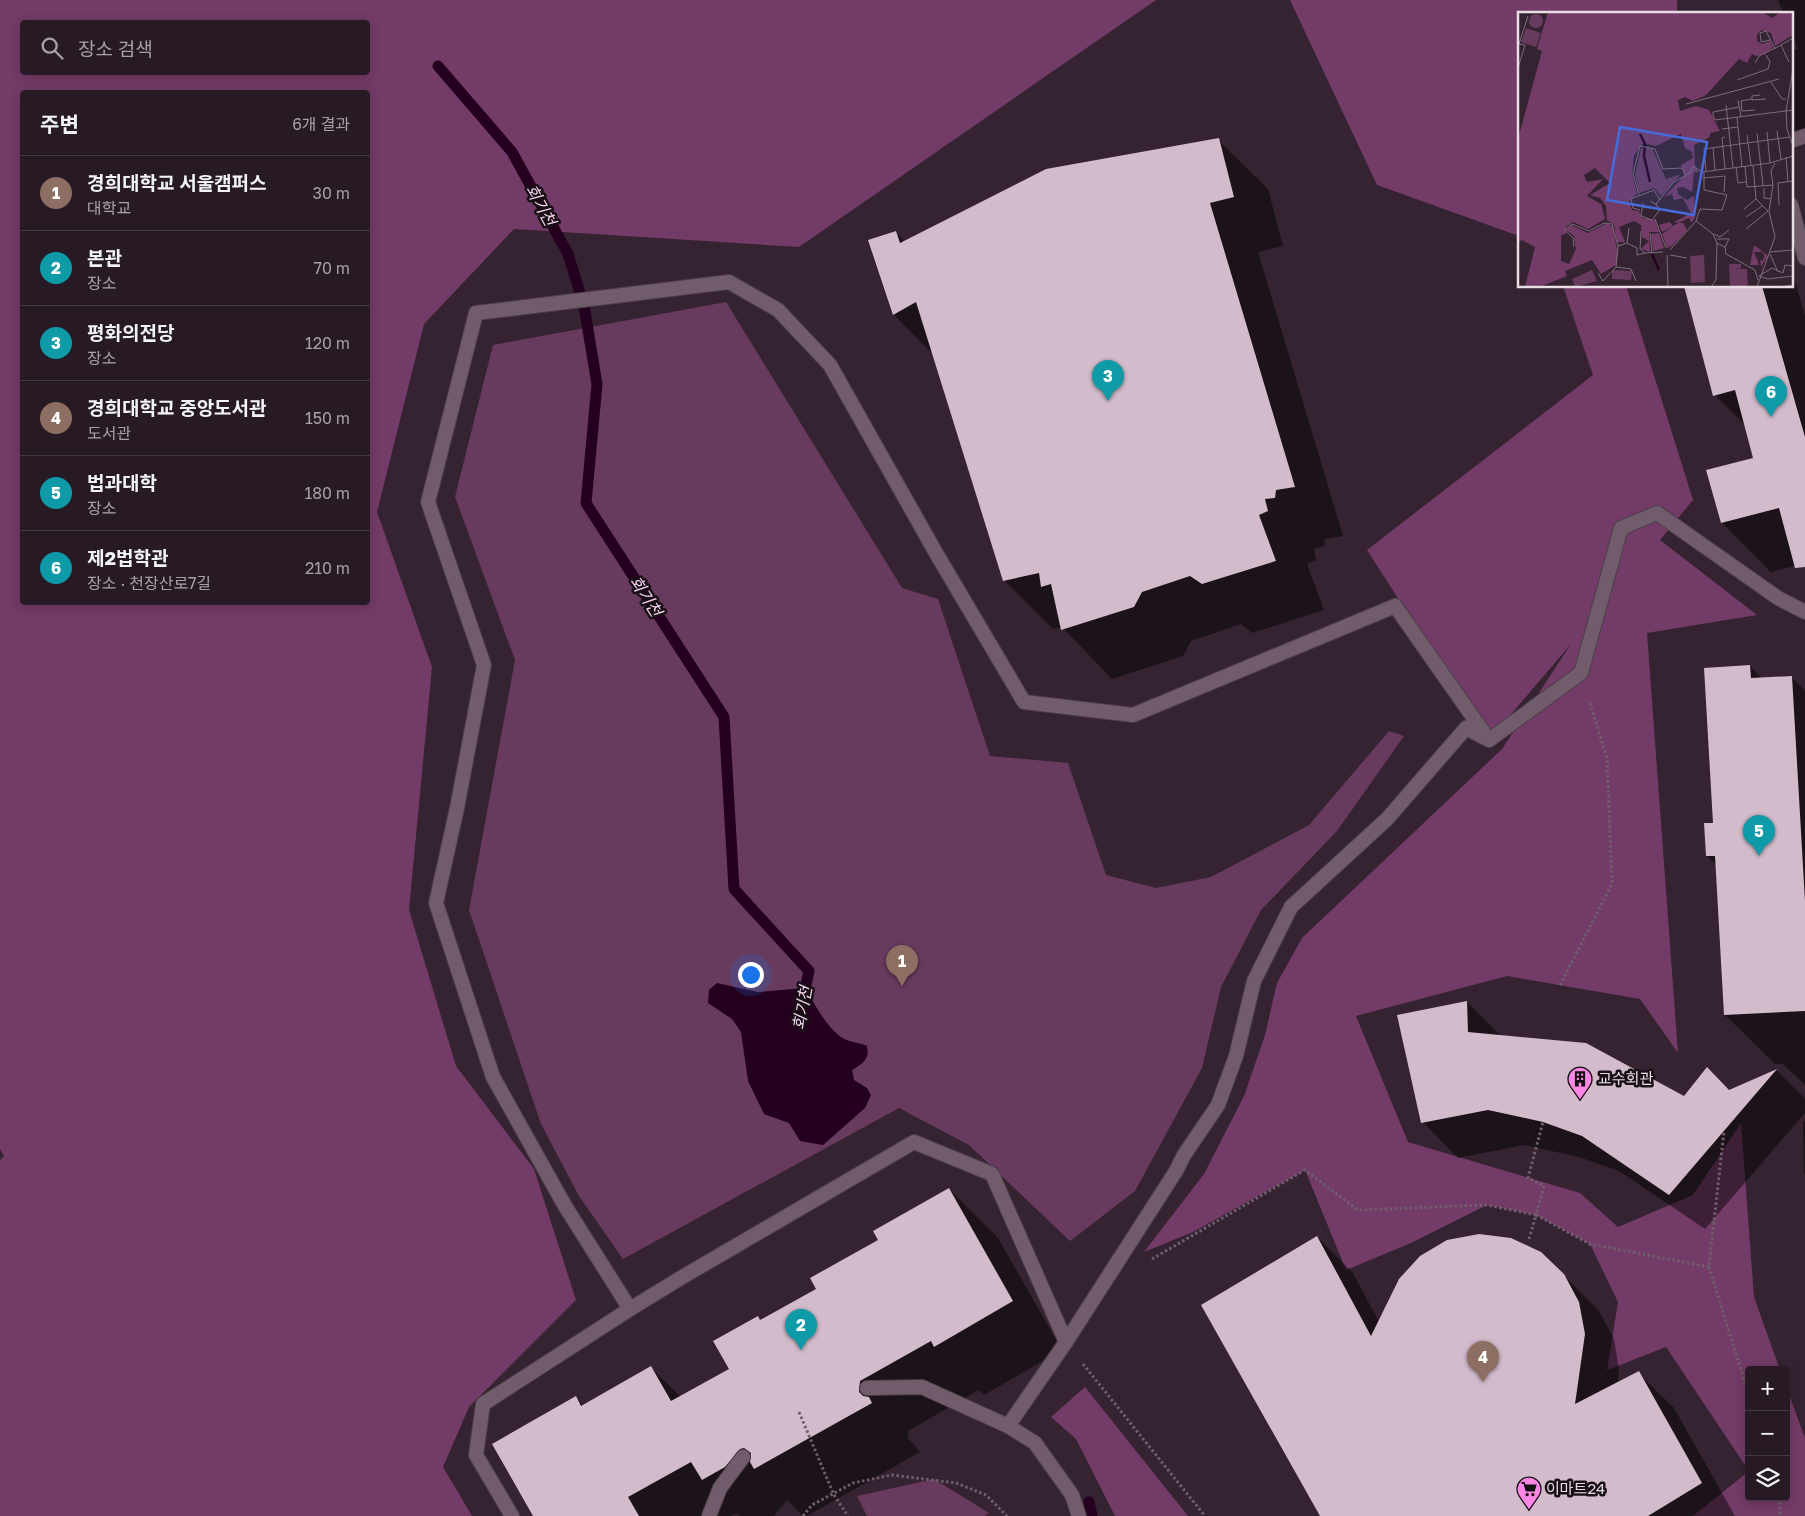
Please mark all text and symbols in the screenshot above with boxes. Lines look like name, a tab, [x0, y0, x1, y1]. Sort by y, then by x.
inset map	[1518, 12, 1792, 288]
search box	[20, 20, 370, 75]
icon: search	[38, 34, 66, 62]
text: 장소 검색	[78, 37, 153, 60]
text: 주변	[40, 111, 79, 137]
text: 6개 결과	[292, 114, 350, 134]
text: 경희대학교 서울캠퍼스	[87, 171, 267, 194]
water label: 회기천	[522, 181, 562, 231]
text: 1	[52, 183, 60, 203]
text: 30 m	[313, 183, 350, 203]
text: 대학교	[87, 198, 131, 218]
text: 본관	[87, 246, 122, 269]
text: 2	[51, 258, 61, 278]
text: 70 m	[313, 258, 350, 278]
text: 장소	[87, 273, 116, 293]
text: 평화의전당	[87, 321, 174, 344]
text: 3	[51, 333, 61, 353]
text: 120 m	[305, 333, 350, 353]
text: 장소	[87, 348, 116, 368]
pin: 3	[1092, 360, 1124, 401]
pin: 6	[1755, 376, 1787, 417]
text: 경희대학교 중앙도서관	[87, 396, 267, 419]
text: 4	[51, 408, 61, 428]
text: 150 m	[305, 408, 350, 428]
text: 도서관	[87, 423, 131, 443]
text: 법과대학	[87, 471, 157, 494]
text: 5	[51, 483, 61, 503]
text: 180 m	[304, 483, 350, 503]
text: 장소	[87, 498, 116, 518]
text: 제2법학관	[87, 546, 169, 569]
text: 6	[51, 558, 61, 578]
text: 210 m	[305, 558, 350, 578]
water label: 회기천	[626, 572, 668, 622]
text: 장소 · 천장산로7길	[87, 573, 211, 593]
pin: 5	[1743, 815, 1775, 856]
pin: 1	[886, 945, 918, 986]
your location	[738, 962, 764, 988]
water label: 회기천	[788, 982, 816, 1031]
building icon: 교수회관	[1567, 1066, 1593, 1100]
place label: 교수회관	[1598, 1069, 1653, 1087]
pin: 2	[785, 1309, 817, 1350]
pin: 4	[1467, 1341, 1499, 1382]
map controls	[1745, 1366, 1790, 1501]
button: +	[1745, 1366, 1790, 1411]
button: −	[1745, 1411, 1790, 1456]
button: layers	[1745, 1456, 1790, 1501]
supermarket icon: 이마트24	[1516, 1476, 1542, 1510]
place label: 이마트24	[1546, 1479, 1605, 1497]

